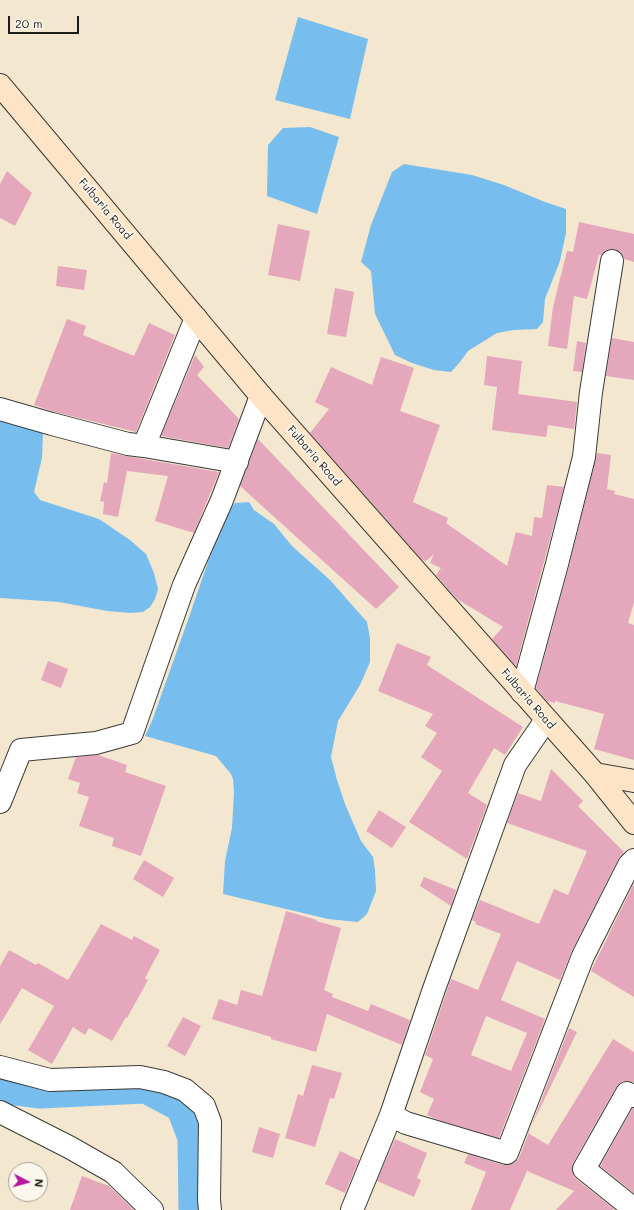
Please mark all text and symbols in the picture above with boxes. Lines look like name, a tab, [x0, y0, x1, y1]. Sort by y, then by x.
scale bar	[10, 8, 81, 34]
text: 20 m	[15, 15, 43, 31]
street label: Fulbaria Road	[76, 176, 134, 242]
street label: Fulbaria Road	[284, 423, 344, 489]
street label: Fulbaria Road	[498, 666, 558, 732]
north arrow	[8, 1162, 48, 1202]
text: N	[32, 1178, 47, 1188]

